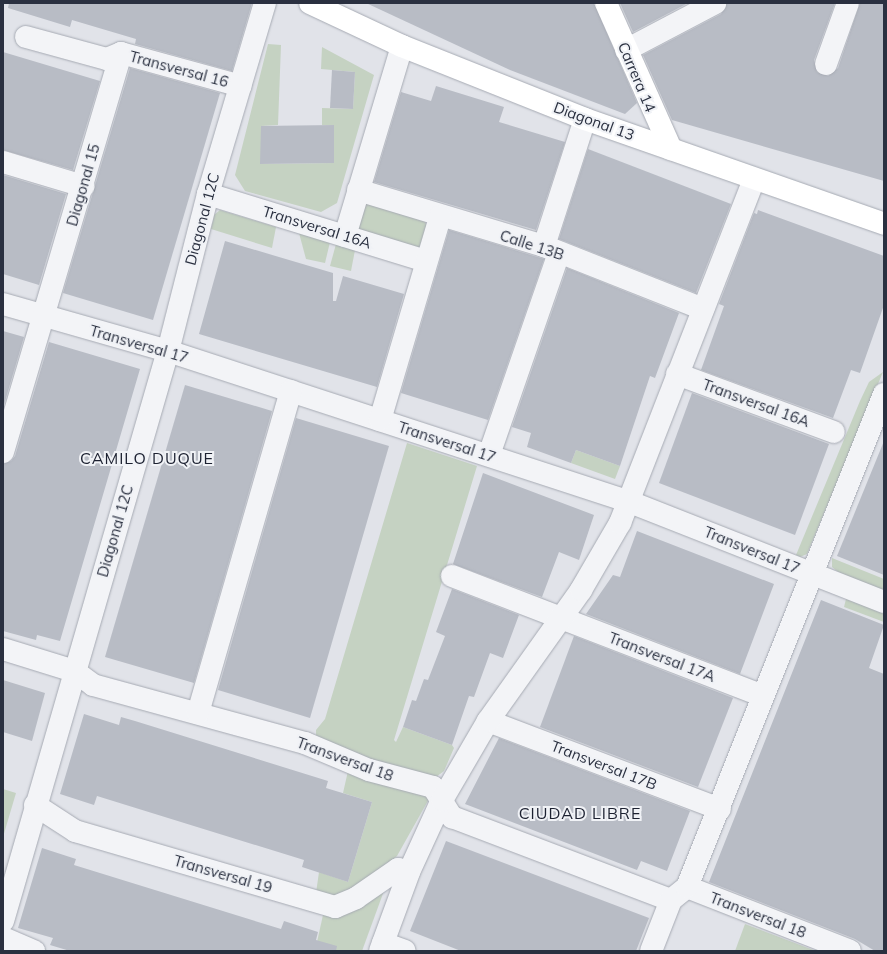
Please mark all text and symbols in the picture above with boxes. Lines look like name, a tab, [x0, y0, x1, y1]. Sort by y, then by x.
street label: Carrera 14	[614, 39, 660, 115]
street label: Transversal 16	[128, 47, 230, 91]
street label: Diagonal 13	[551, 98, 637, 144]
street label: Diagonal 15	[63, 142, 103, 228]
street label: Diagonal 12C	[181, 171, 223, 267]
street label: Transversal 16A	[260, 202, 374, 252]
street label: Calle 13B	[498, 226, 566, 264]
street label: Transversal 17	[88, 321, 190, 367]
street label: Transversal 16A	[700, 375, 812, 431]
street label: Transversal 17	[396, 418, 498, 466]
district label: CAMILO DUQUE	[80, 448, 214, 468]
street label: Diagonal 12C	[93, 483, 137, 579]
street label: Transversal 17	[701, 523, 803, 577]
street label: Transversal 17A	[606, 628, 718, 686]
street label: Transversal 18	[294, 733, 396, 785]
street label: Transversal 17B	[549, 737, 659, 793]
district label: CIUDAD LIBRE	[519, 803, 641, 823]
street label: Transversal 19	[172, 851, 274, 897]
street label: Transversal 18	[707, 888, 809, 942]

